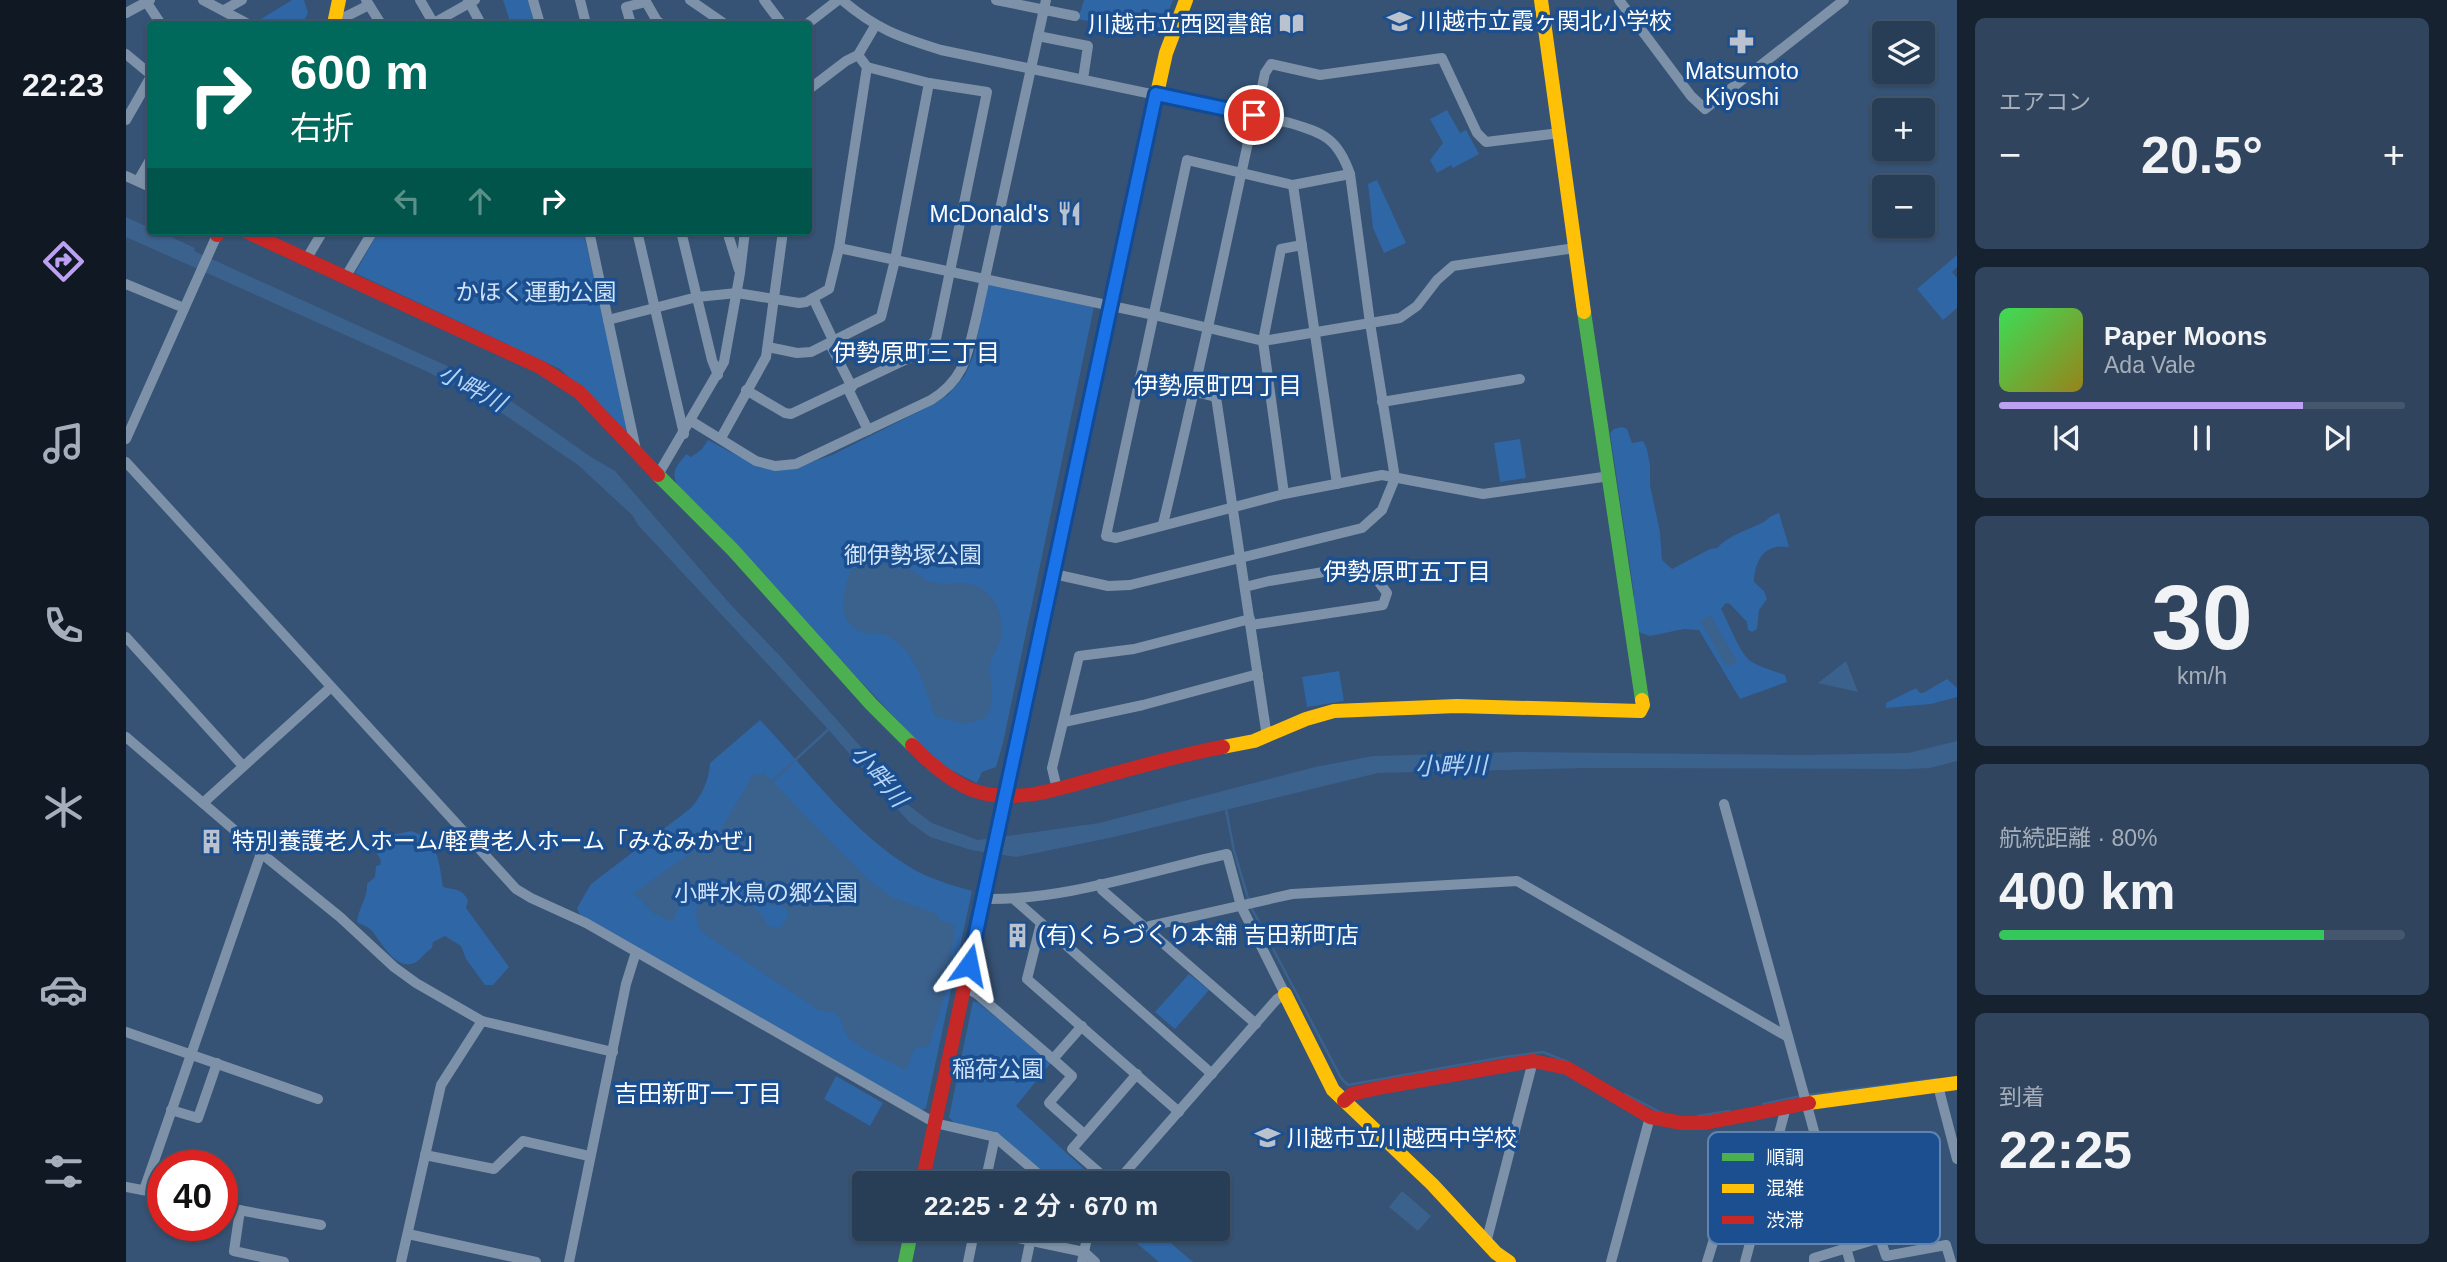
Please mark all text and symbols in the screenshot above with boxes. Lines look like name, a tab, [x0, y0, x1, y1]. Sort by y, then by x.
school or university icon: 川越市立霞ヶ関北小学校	[1385, 7, 1413, 35]
place label: 川越市立霞ヶ関北小学校	[1419, 8, 1672, 34]
library icon: 川越市立西図書館	[1278, 10, 1306, 38]
place label: 川越市立西図書館	[1088, 11, 1272, 37]
map controls	[1872, 21, 1935, 238]
button: layers	[1872, 21, 1935, 84]
pharmacy icon: Matsumoto Kiyoshi	[1728, 27, 1756, 55]
text: 600 m	[290, 45, 429, 99]
icon: right	[175, 49, 266, 140]
place label: Matsumoto Kiyoshi	[1685, 58, 1799, 110]
text: 22:23	[22, 67, 104, 103]
pin	[1224, 85, 1284, 145]
text: エアコン	[1999, 89, 2091, 115]
icon: arrive	[1235, 96, 1273, 134]
button: +	[1872, 98, 1935, 161]
text: 右折	[290, 110, 354, 146]
text: 20.5°	[2141, 126, 2263, 184]
text: −	[1999, 134, 2021, 176]
text: +	[2383, 134, 2405, 176]
button: −	[1872, 175, 1935, 238]
icon: left	[388, 182, 426, 220]
icon: ahead	[461, 182, 499, 220]
icon: right	[534, 182, 572, 220]
restaurant icon: McDonald's	[1055, 200, 1083, 228]
place label: McDonald's	[930, 201, 1049, 227]
icon: directions	[39, 237, 88, 286]
park label: かほく運動公園	[456, 279, 617, 305]
text: Paper Moons	[2104, 321, 2267, 351]
district label: 伊勢原町三丁目	[832, 339, 1000, 366]
text: Ada Vale	[2104, 352, 2196, 378]
water label: 小畔川	[434, 359, 513, 418]
district label: 伊勢原町四丁目	[1134, 372, 1302, 399]
icon: music	[39, 419, 88, 468]
icon: previous	[2048, 419, 2086, 457]
icon: pause	[2183, 419, 2221, 457]
icon: next	[2318, 419, 2356, 457]
park label: 御伊勢塚公園	[844, 542, 982, 568]
district label: 伊勢原町五丁目	[1323, 558, 1491, 585]
text: 30	[2151, 567, 2253, 668]
icon: phone	[39, 601, 88, 650]
text: km/h	[2177, 663, 2227, 689]
water label: 小畔川	[846, 739, 915, 814]
water label: 小畔川	[1415, 751, 1490, 780]
icon: climate	[39, 783, 88, 832]
text: 航続距離 · 80%	[1999, 825, 2157, 851]
building icon: 特別養護老人ホーム/軽費老人ホーム「みなみかぜ」	[198, 827, 226, 855]
place label: 特別養護老人ホーム/軽費老人ホーム「みなみかぜ」	[232, 828, 766, 854]
text: 400 km	[1999, 862, 2175, 920]
park label: 小畔水鳥の郷公園	[674, 880, 858, 906]
building icon: (有)くらづくり本舗 吉田新町店	[1004, 921, 1032, 949]
place label: (有)くらづくり本舗 吉田新町店	[1038, 922, 1359, 948]
position arrow	[932, 928, 1006, 1002]
icon: car	[39, 965, 88, 1014]
park label: 稲荷公園	[952, 1056, 1044, 1082]
district label: 吉田新町一丁目	[614, 1080, 782, 1107]
text: 到着	[1999, 1084, 2045, 1110]
text: 22:25	[1999, 1121, 2132, 1179]
school or university icon: 川越市立川越西中学校	[1253, 1124, 1281, 1152]
place label: 川越市立川越西中学校	[1287, 1125, 1517, 1151]
legend	[1708, 1132, 1940, 1244]
icon: filters	[39, 1147, 88, 1196]
text: 順調	[1766, 1147, 1804, 1168]
speed limit sign: 40	[147, 1150, 238, 1241]
text: 混雑	[1766, 1178, 1804, 1199]
text: 22:25 · 2 分 · 670 m	[924, 1191, 1158, 1221]
text: 渋滞	[1766, 1210, 1804, 1231]

